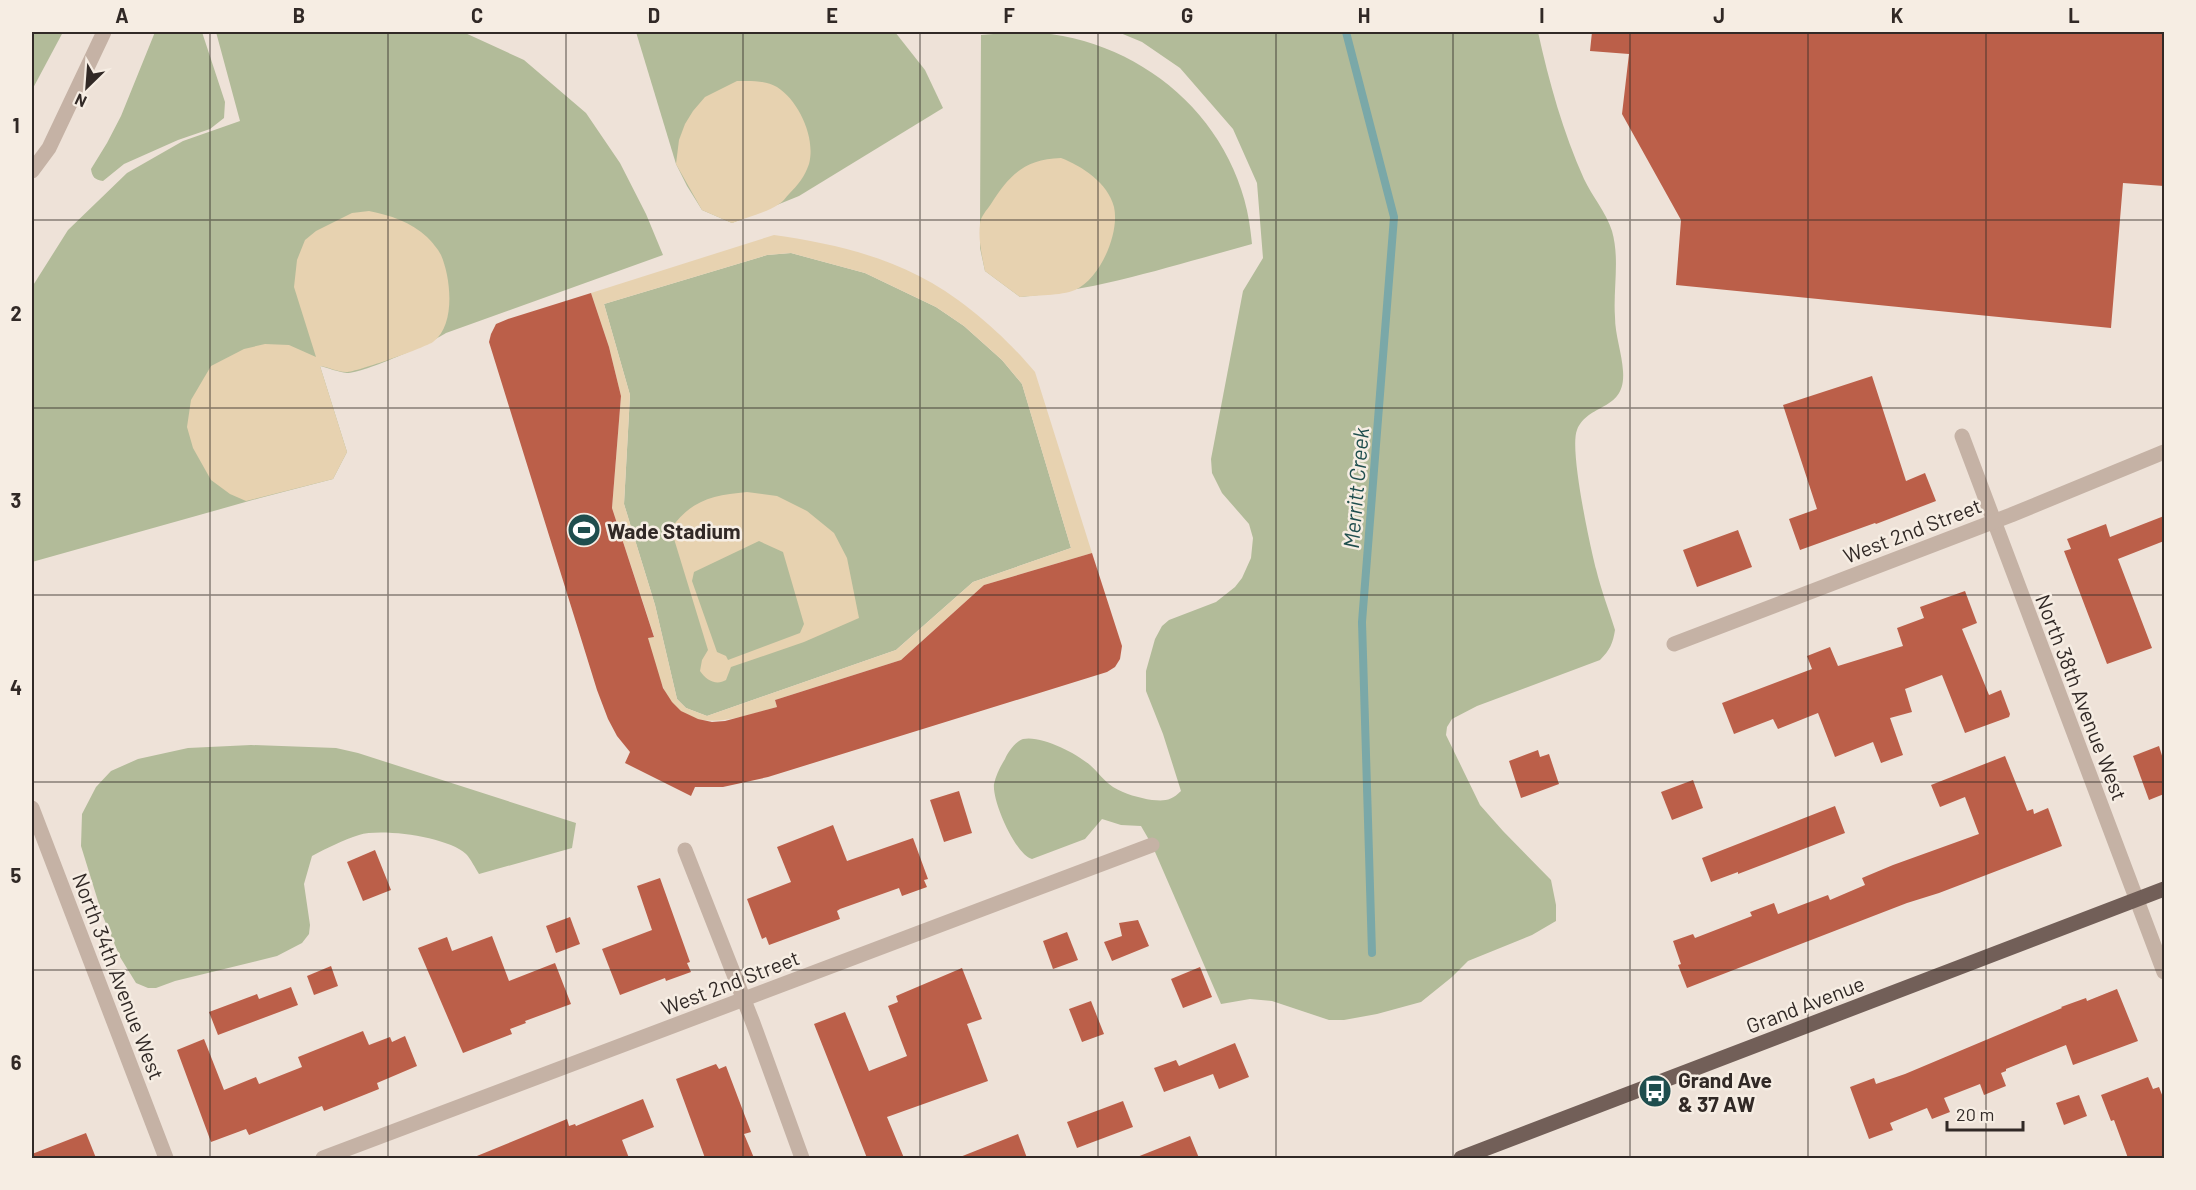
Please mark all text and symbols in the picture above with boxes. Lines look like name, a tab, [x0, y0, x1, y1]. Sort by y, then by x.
text: A	[115, 3, 129, 27]
text: B	[293, 3, 305, 27]
text: C	[471, 3, 483, 27]
text: D	[648, 3, 660, 27]
text: E	[826, 3, 838, 27]
text: F	[1003, 3, 1015, 27]
text: G	[1181, 3, 1193, 27]
text: H	[1358, 3, 1370, 27]
text: I	[1539, 3, 1545, 27]
text: J	[1713, 3, 1725, 27]
text: K	[1891, 3, 1904, 27]
text: L	[2068, 3, 2080, 27]
north arrow	[57, 57, 117, 117]
text: N	[72, 90, 89, 112]
text: 1	[12, 113, 20, 137]
text: 2	[10, 301, 22, 325]
water label: Merritt Creek	[1337, 426, 1373, 550]
text: 3	[11, 488, 21, 512]
street label: West 2nd Street	[1839, 492, 1985, 568]
sports icon: Wade Stadium	[566, 512, 602, 548]
place label: Wade Stadium	[607, 518, 741, 543]
street label: North 38th Avenue West	[2031, 590, 2133, 804]
text: 4	[10, 675, 22, 699]
text: 5	[11, 863, 22, 887]
street label: North 34th Avenue West	[68, 869, 170, 1083]
street label: West 2nd Street	[657, 944, 803, 1020]
street label: Grand Avenue	[1742, 970, 1868, 1038]
text: 6	[11, 1050, 22, 1074]
place label: Grand Ave & 37 AW	[1678, 1067, 1772, 1116]
bus stop icon: Grand Ave & 37 AW	[1637, 1073, 1673, 1109]
scale bar	[1947, 1094, 2024, 1132]
text: 20 m	[1956, 1103, 1994, 1125]

